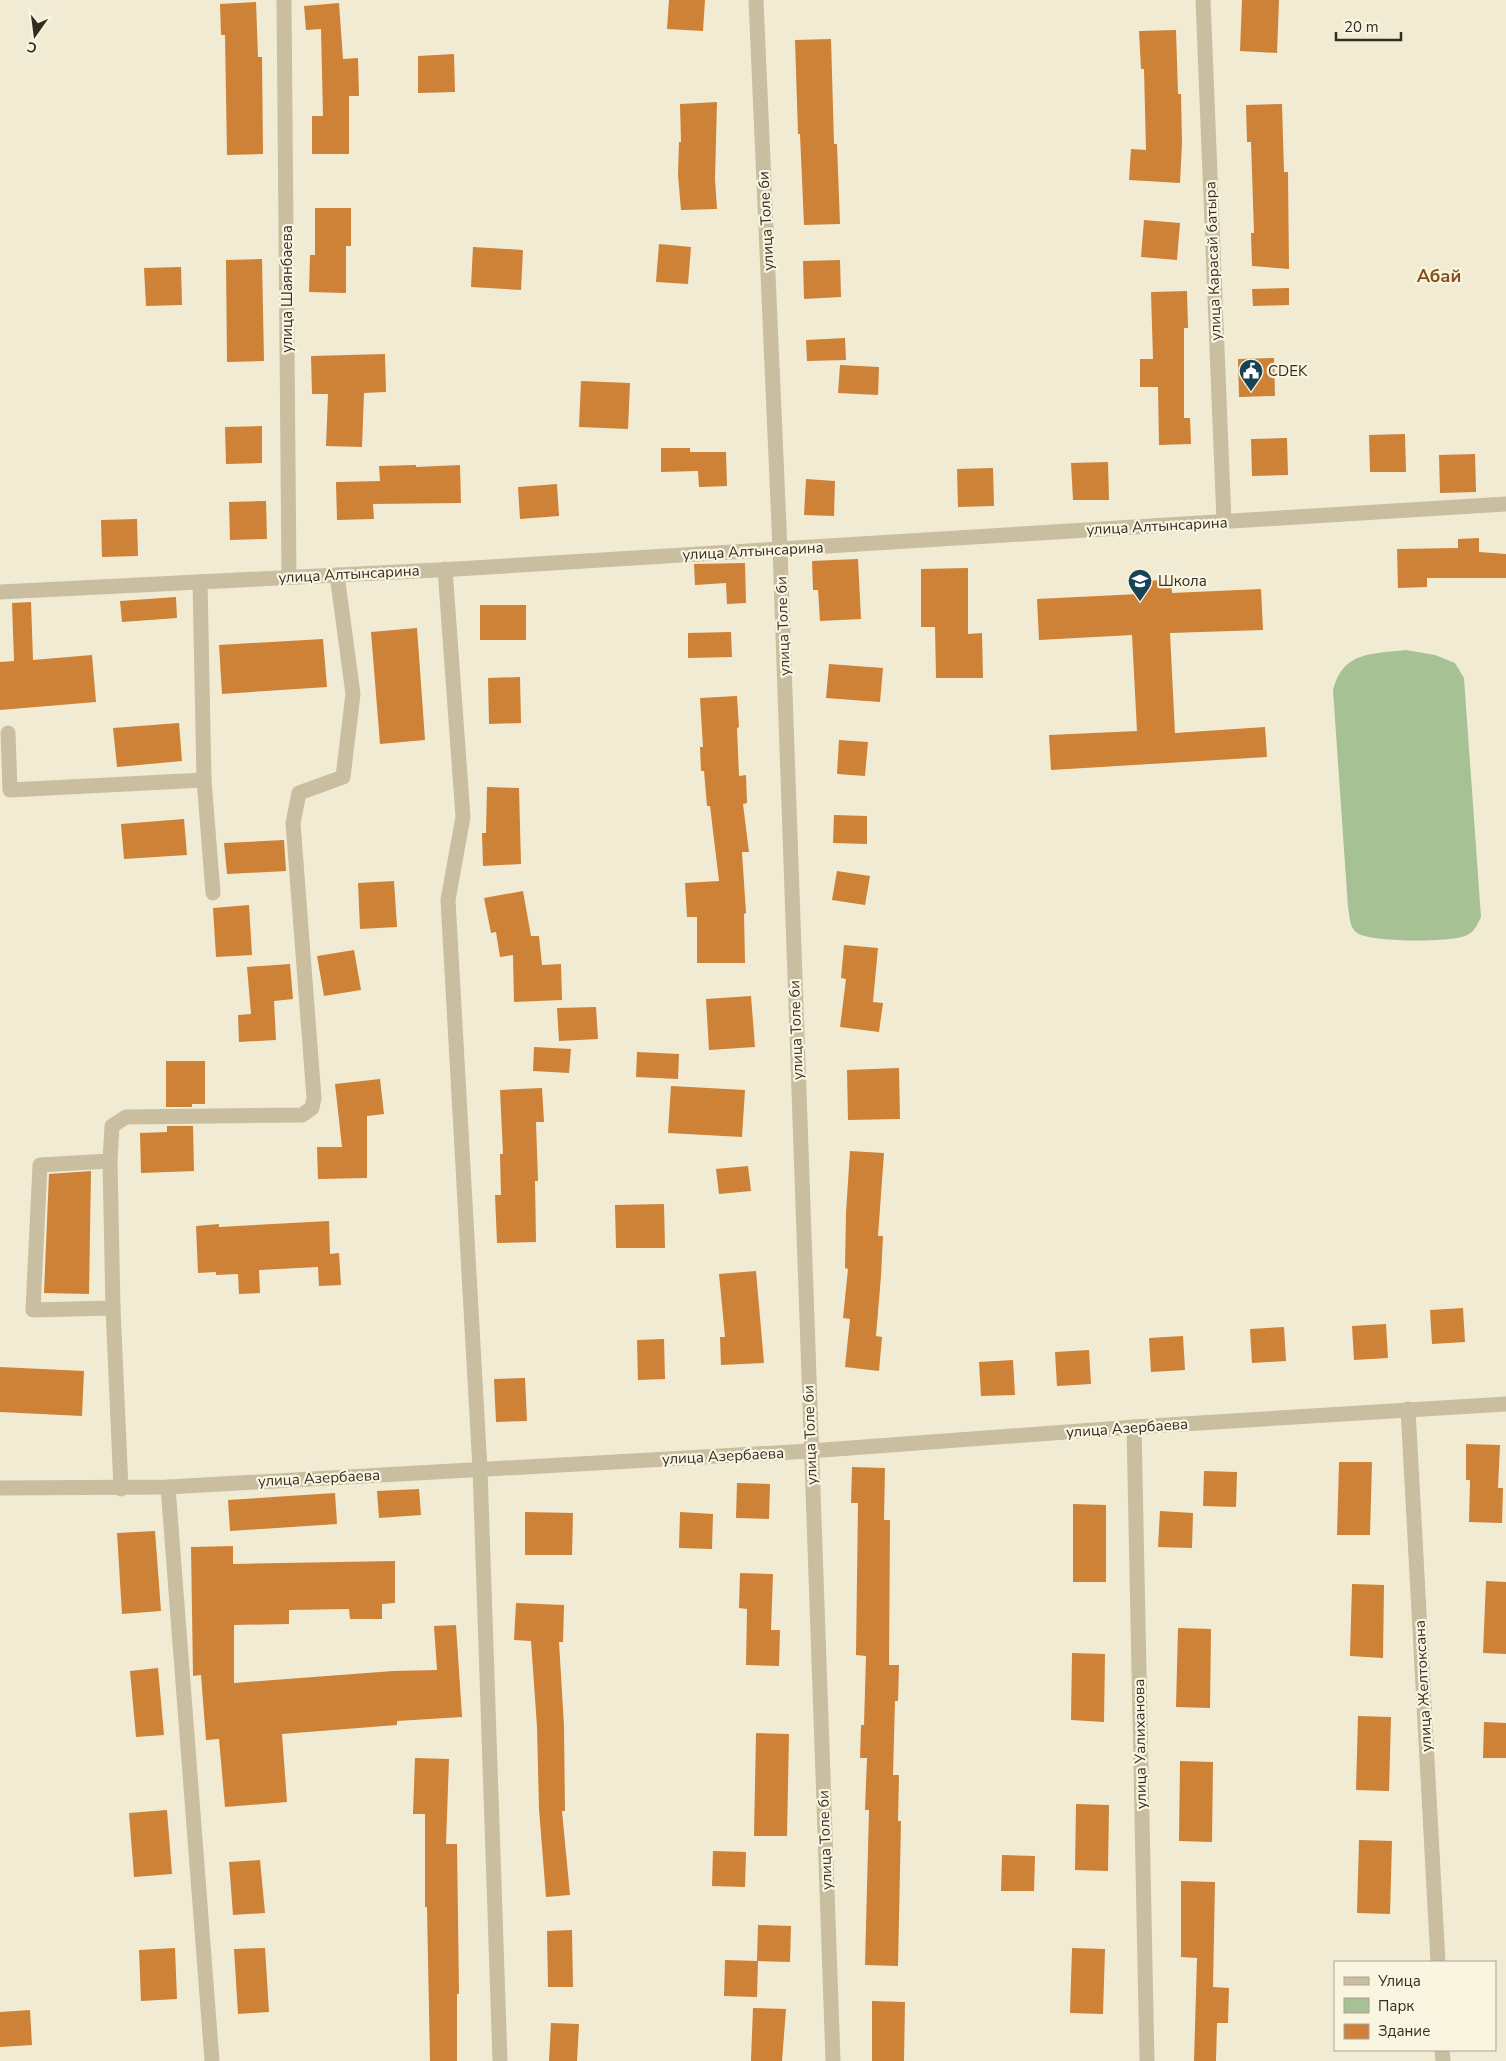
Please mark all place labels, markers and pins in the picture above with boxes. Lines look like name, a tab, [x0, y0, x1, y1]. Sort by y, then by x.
public building icon: CDEK	[1238, 358, 1264, 392]
place label: CDEK	[1268, 361, 1308, 381]
school or university icon: Школа	[1127, 568, 1153, 602]
place label: Школа	[1158, 571, 1207, 591]

